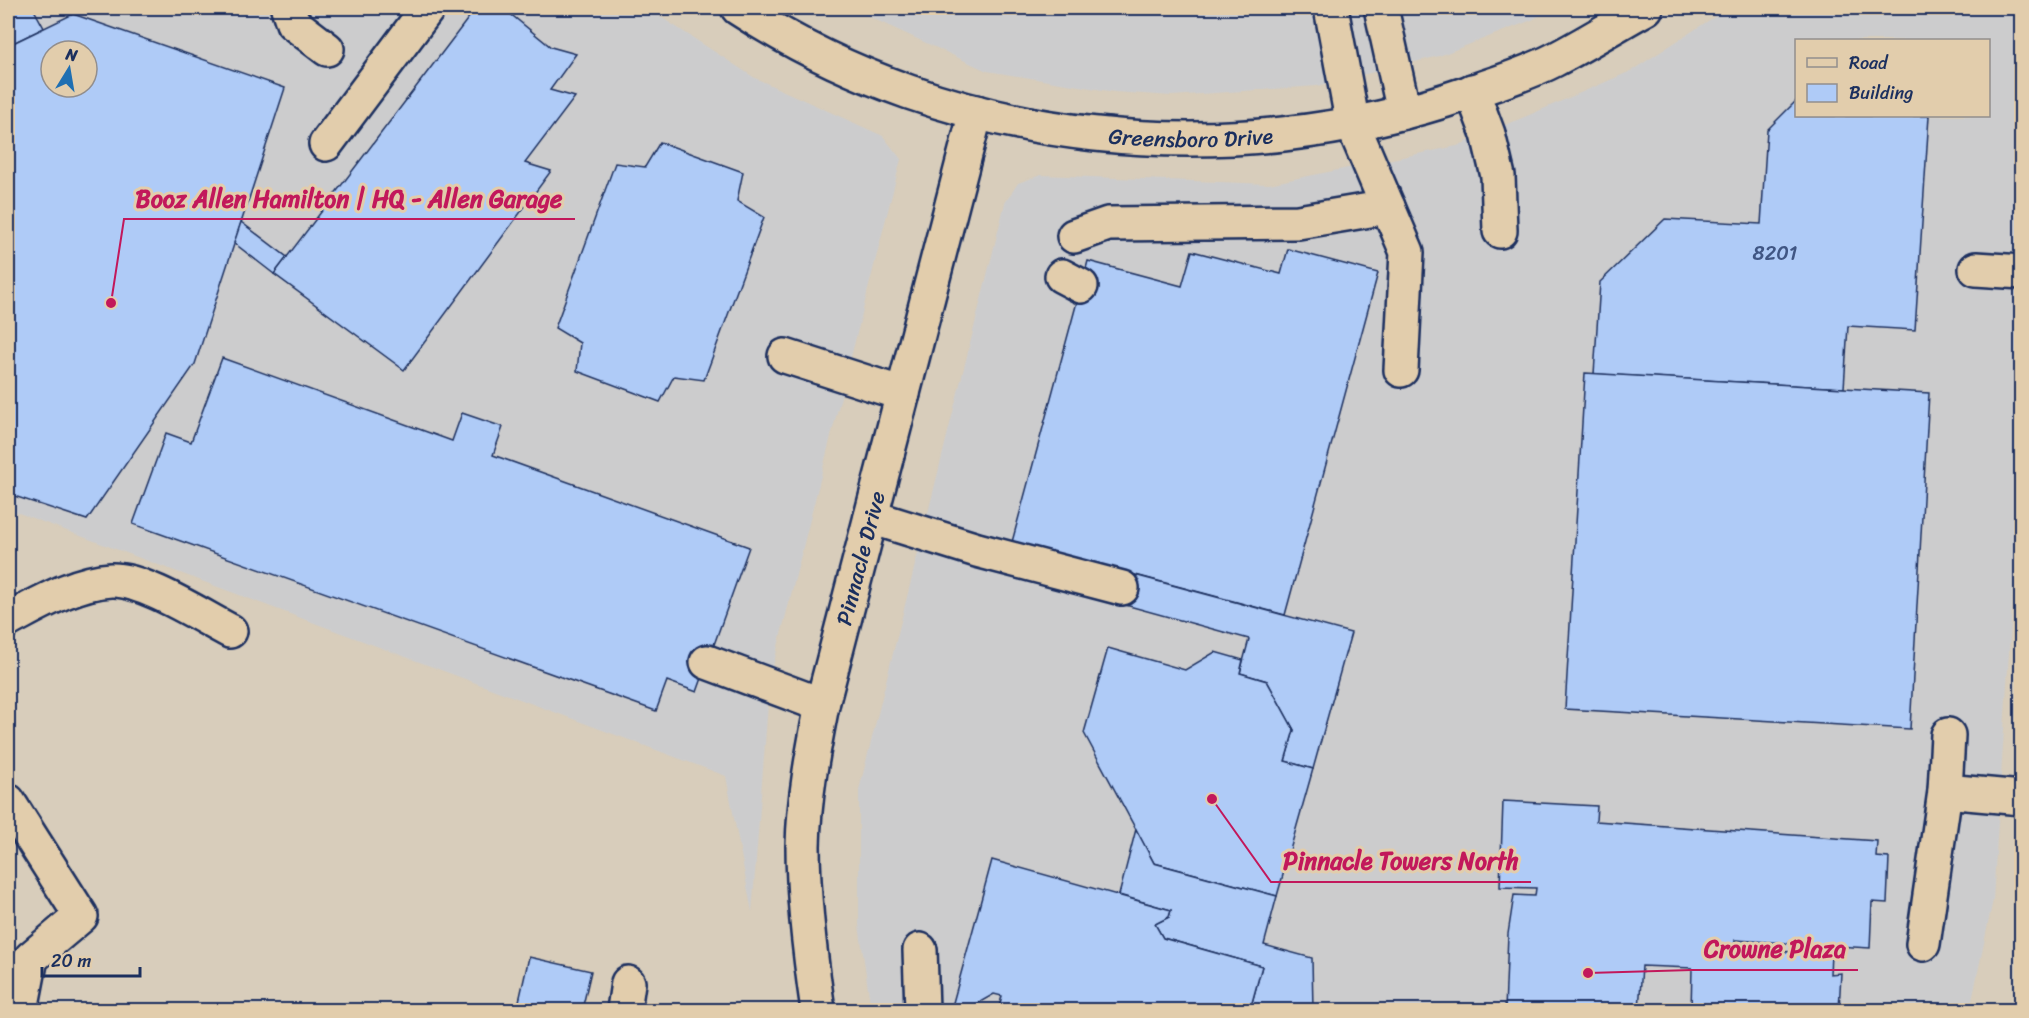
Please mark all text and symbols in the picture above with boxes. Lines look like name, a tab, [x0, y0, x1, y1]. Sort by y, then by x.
north arrow	[39, 39, 99, 99]
text: N	[63, 39, 81, 70]
legend	[1795, 39, 1990, 117]
text: Road	[1849, 47, 1889, 79]
text: Building	[1849, 77, 1913, 109]
street label: Greensboro Drive	[1107, 116, 1275, 159]
callout: Booz Allen Hamilton | HQ - Allen Garage	[124, 177, 575, 219]
text: Booz Allen Hamilton | HQ - Allen Garage	[136, 178, 563, 220]
house number: 8201	[1753, 236, 1797, 271]
street label: Pinnacle Drive	[824, 487, 896, 630]
callout: Pinnacle Towers North	[1271, 840, 1531, 882]
text: Pinnacle Towers North	[1283, 840, 1519, 882]
callout: Crowne Plaza	[1692, 928, 1858, 970]
text: Crowne Plaza	[1703, 928, 1846, 970]
scale bar	[42, 940, 140, 978]
text: 20 m	[51, 945, 91, 977]

